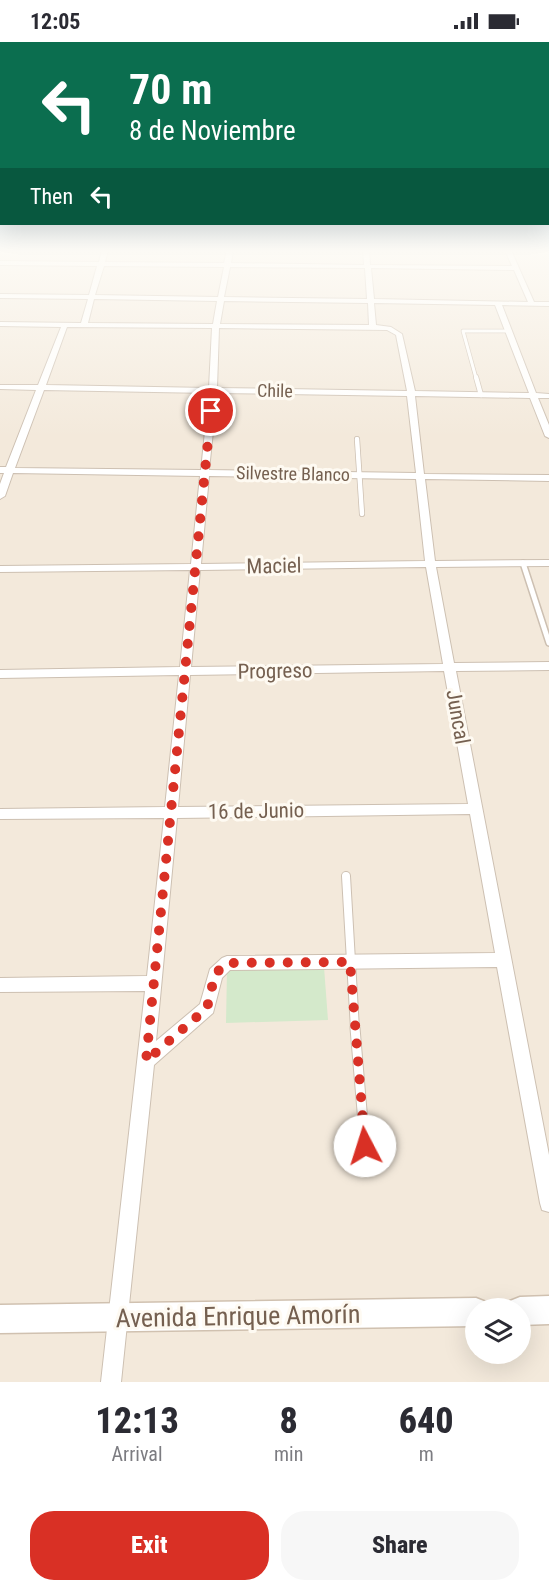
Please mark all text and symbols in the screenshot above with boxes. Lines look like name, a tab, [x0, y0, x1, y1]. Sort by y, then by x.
text: 12:05	[30, 9, 81, 34]
text: 70 m	[129, 65, 212, 114]
icon: left	[30, 66, 108, 144]
text: 8 de Noviembre	[129, 115, 296, 147]
icon: left	[85, 180, 118, 213]
text: Then	[30, 184, 73, 209]
street label: Chile	[257, 380, 293, 401]
pin	[185, 385, 236, 436]
icon: arrive	[194, 394, 227, 427]
street label: Silvestre Blanco	[236, 462, 350, 485]
street label: Maciel	[246, 554, 302, 578]
street label: Progreso	[237, 658, 313, 684]
street label: Juncal	[441, 688, 475, 746]
street label: 16 de Junio	[208, 798, 304, 824]
position arrow	[333, 1114, 397, 1178]
map controls	[465, 1298, 531, 1364]
button: layers	[465, 1298, 531, 1364]
street label: Avenida Enrique Amorín	[115, 1299, 361, 1333]
text: 12:13	[95, 1400, 179, 1442]
text: 8	[280, 1400, 298, 1442]
text: 640	[399, 1400, 454, 1442]
text: Arrival	[112, 1442, 162, 1466]
text: min	[274, 1442, 303, 1466]
text: m	[419, 1442, 434, 1466]
button: Exit	[30, 1511, 269, 1580]
button: Share	[281, 1511, 519, 1580]

